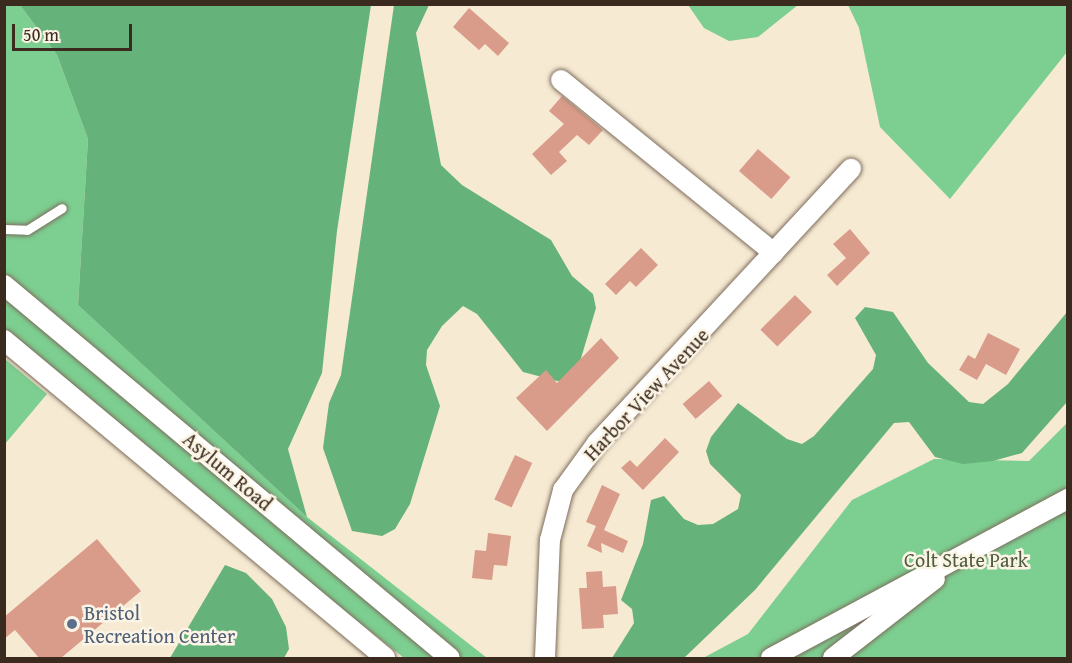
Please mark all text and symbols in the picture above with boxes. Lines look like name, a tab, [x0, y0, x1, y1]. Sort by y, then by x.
scale bar	[15, 12, 135, 50]
text: 50 m	[23, 21, 59, 48]
street label: Harbor View Avenue	[578, 323, 714, 465]
street label: Asylum Road	[179, 427, 277, 515]
park label: Colt State Park	[904, 547, 1028, 571]
place label: Bristol Recreation Center	[84, 600, 235, 647]
marker: Bristol Recreation Center	[65, 617, 79, 631]

